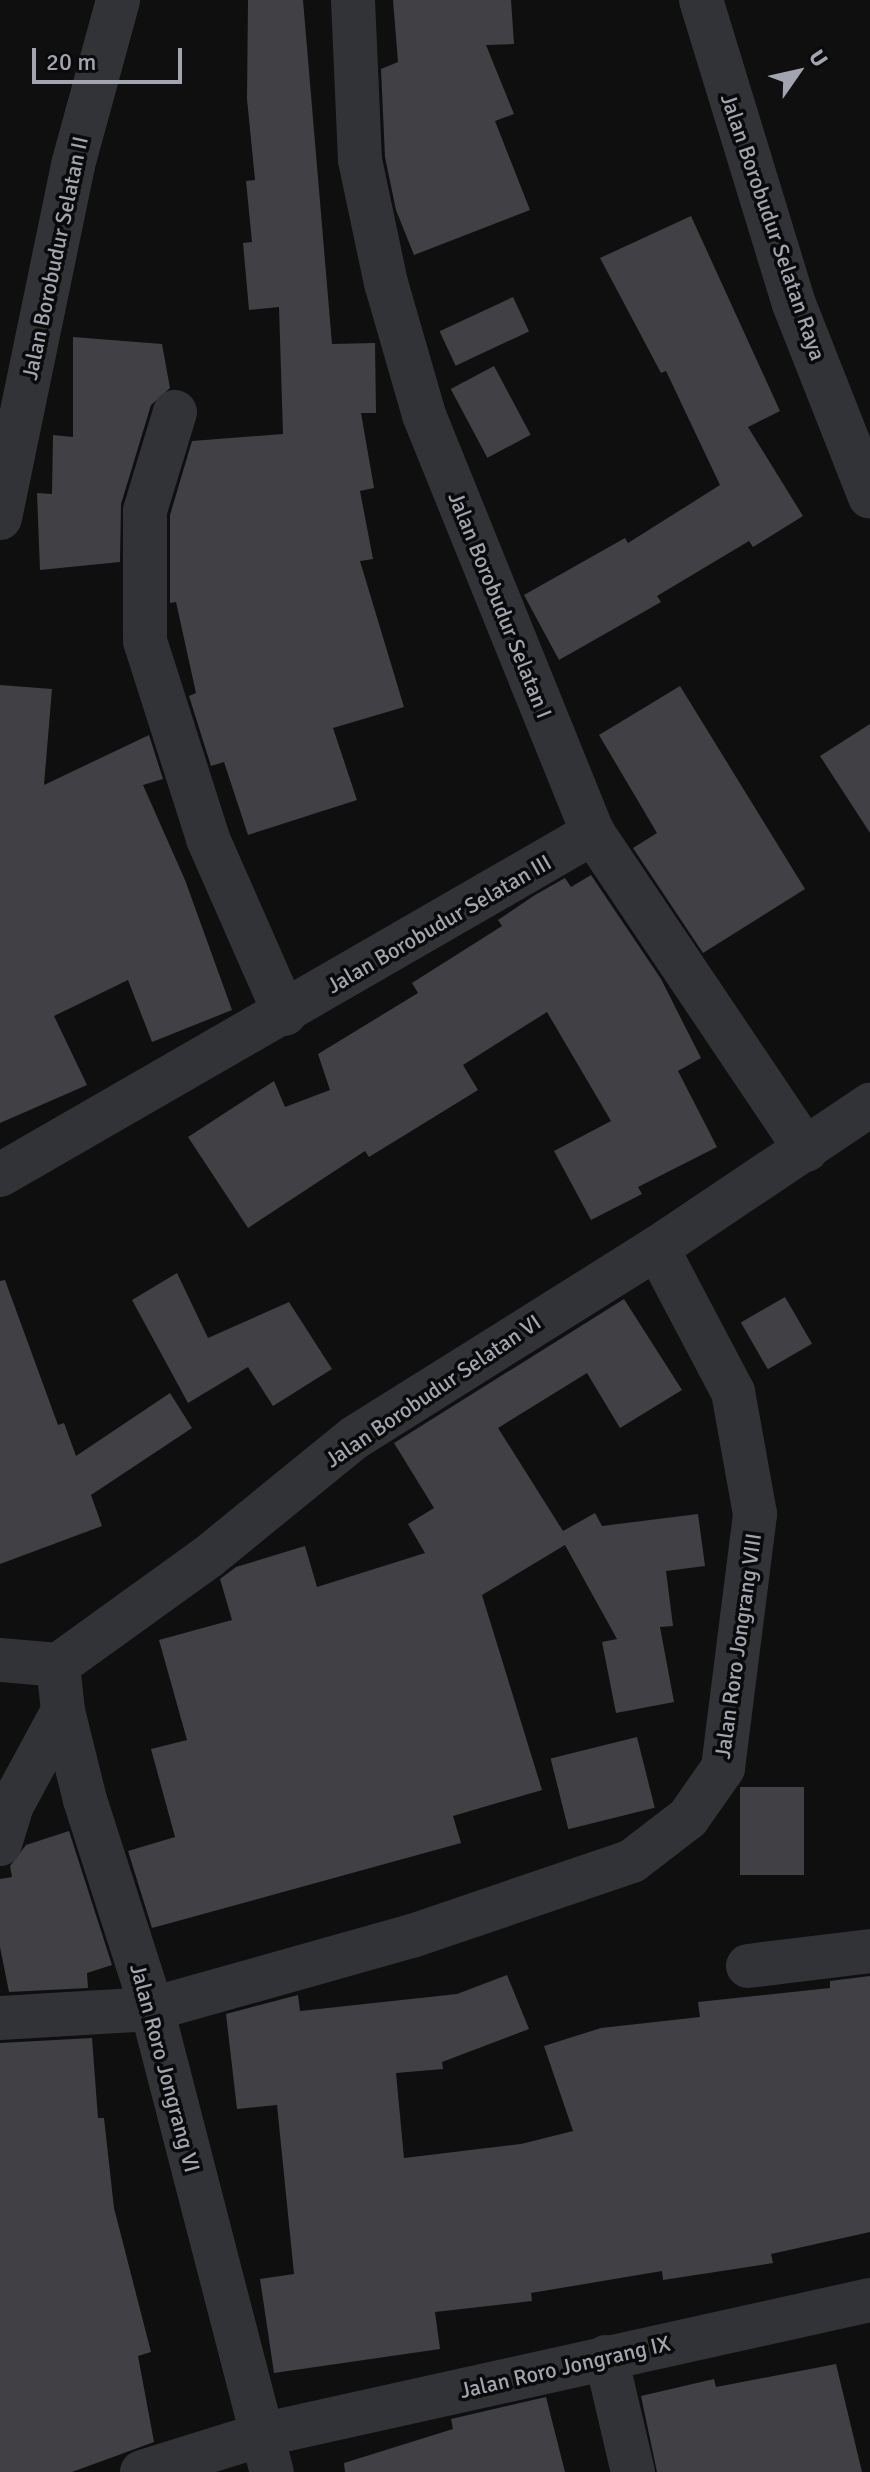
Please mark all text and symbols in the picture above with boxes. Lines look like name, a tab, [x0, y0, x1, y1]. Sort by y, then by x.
scale bar	[36, 32, 186, 82]
north arrow	[758, 32, 838, 112]
text: U	[803, 45, 834, 72]
text: 20 m	[46, 47, 96, 77]
street label: Jalan Borobudur Selatan Raya	[715, 90, 831, 364]
street label: Jalan Borobudur Selatan II	[16, 134, 94, 382]
street label: Jalan Borobudur Selatan I	[442, 488, 558, 722]
street label: Jalan Borobudur Selatan III	[322, 849, 556, 999]
street label: Jalan Borobudur Selatan VI	[320, 1309, 546, 1473]
street label: Jalan Roro Jongrang VIII	[709, 1531, 767, 1761]
street label: Jalan Roro Jongrang VI	[124, 1961, 206, 2175]
street label: Jalan Roro Jongrang IX	[457, 2330, 673, 2404]

